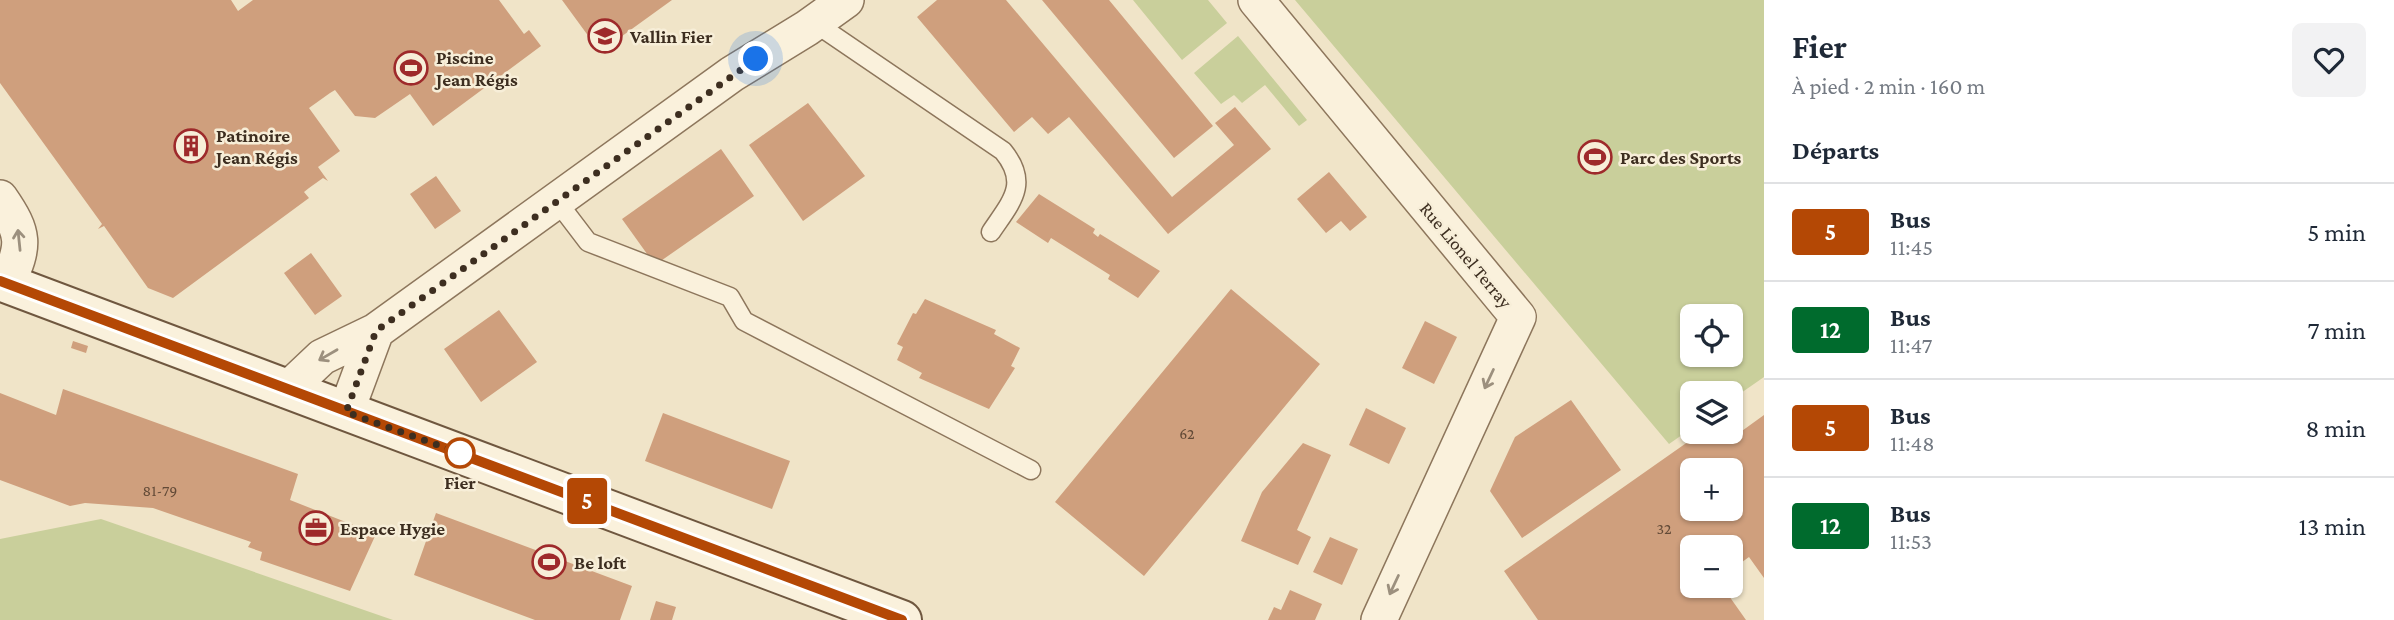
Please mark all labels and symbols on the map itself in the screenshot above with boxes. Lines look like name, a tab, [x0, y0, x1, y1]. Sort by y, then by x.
school or university icon: Vallin Fier	[586, 17, 624, 55]
place label: Vallin Fier	[629, 26, 713, 47]
your location	[738, 41, 773, 76]
place label: Piscine Jean Régis	[434, 47, 518, 90]
sports icon: Piscine Jean Régis	[392, 49, 430, 87]
place label: Patinoire Jean Régis	[214, 125, 298, 168]
building icon: Patinoire Jean Régis	[172, 127, 210, 165]
sports icon: Parc des Sports	[1576, 138, 1614, 176]
place label: Parc des Sports	[1620, 147, 1742, 168]
street label: Rue Lionel Terray	[1416, 198, 1517, 312]
one-way arrow	[13, 229, 26, 252]
one-way arrow	[319, 348, 339, 362]
one-way arrow	[1482, 367, 1495, 389]
house number: 62	[1179, 425, 1195, 442]
marker: Fier	[445, 438, 475, 468]
place label: Fier	[444, 472, 476, 493]
line badge: 5	[564, 478, 610, 524]
house number: 81-79	[143, 482, 177, 499]
office icon: Espace Hygie	[297, 509, 335, 547]
place label: Espace Hygie	[340, 518, 445, 539]
house number: 32	[1656, 520, 1672, 537]
sports icon: Be loft	[530, 543, 568, 581]
place label: Be loft	[574, 552, 626, 573]
one-way arrow	[1387, 574, 1400, 596]

